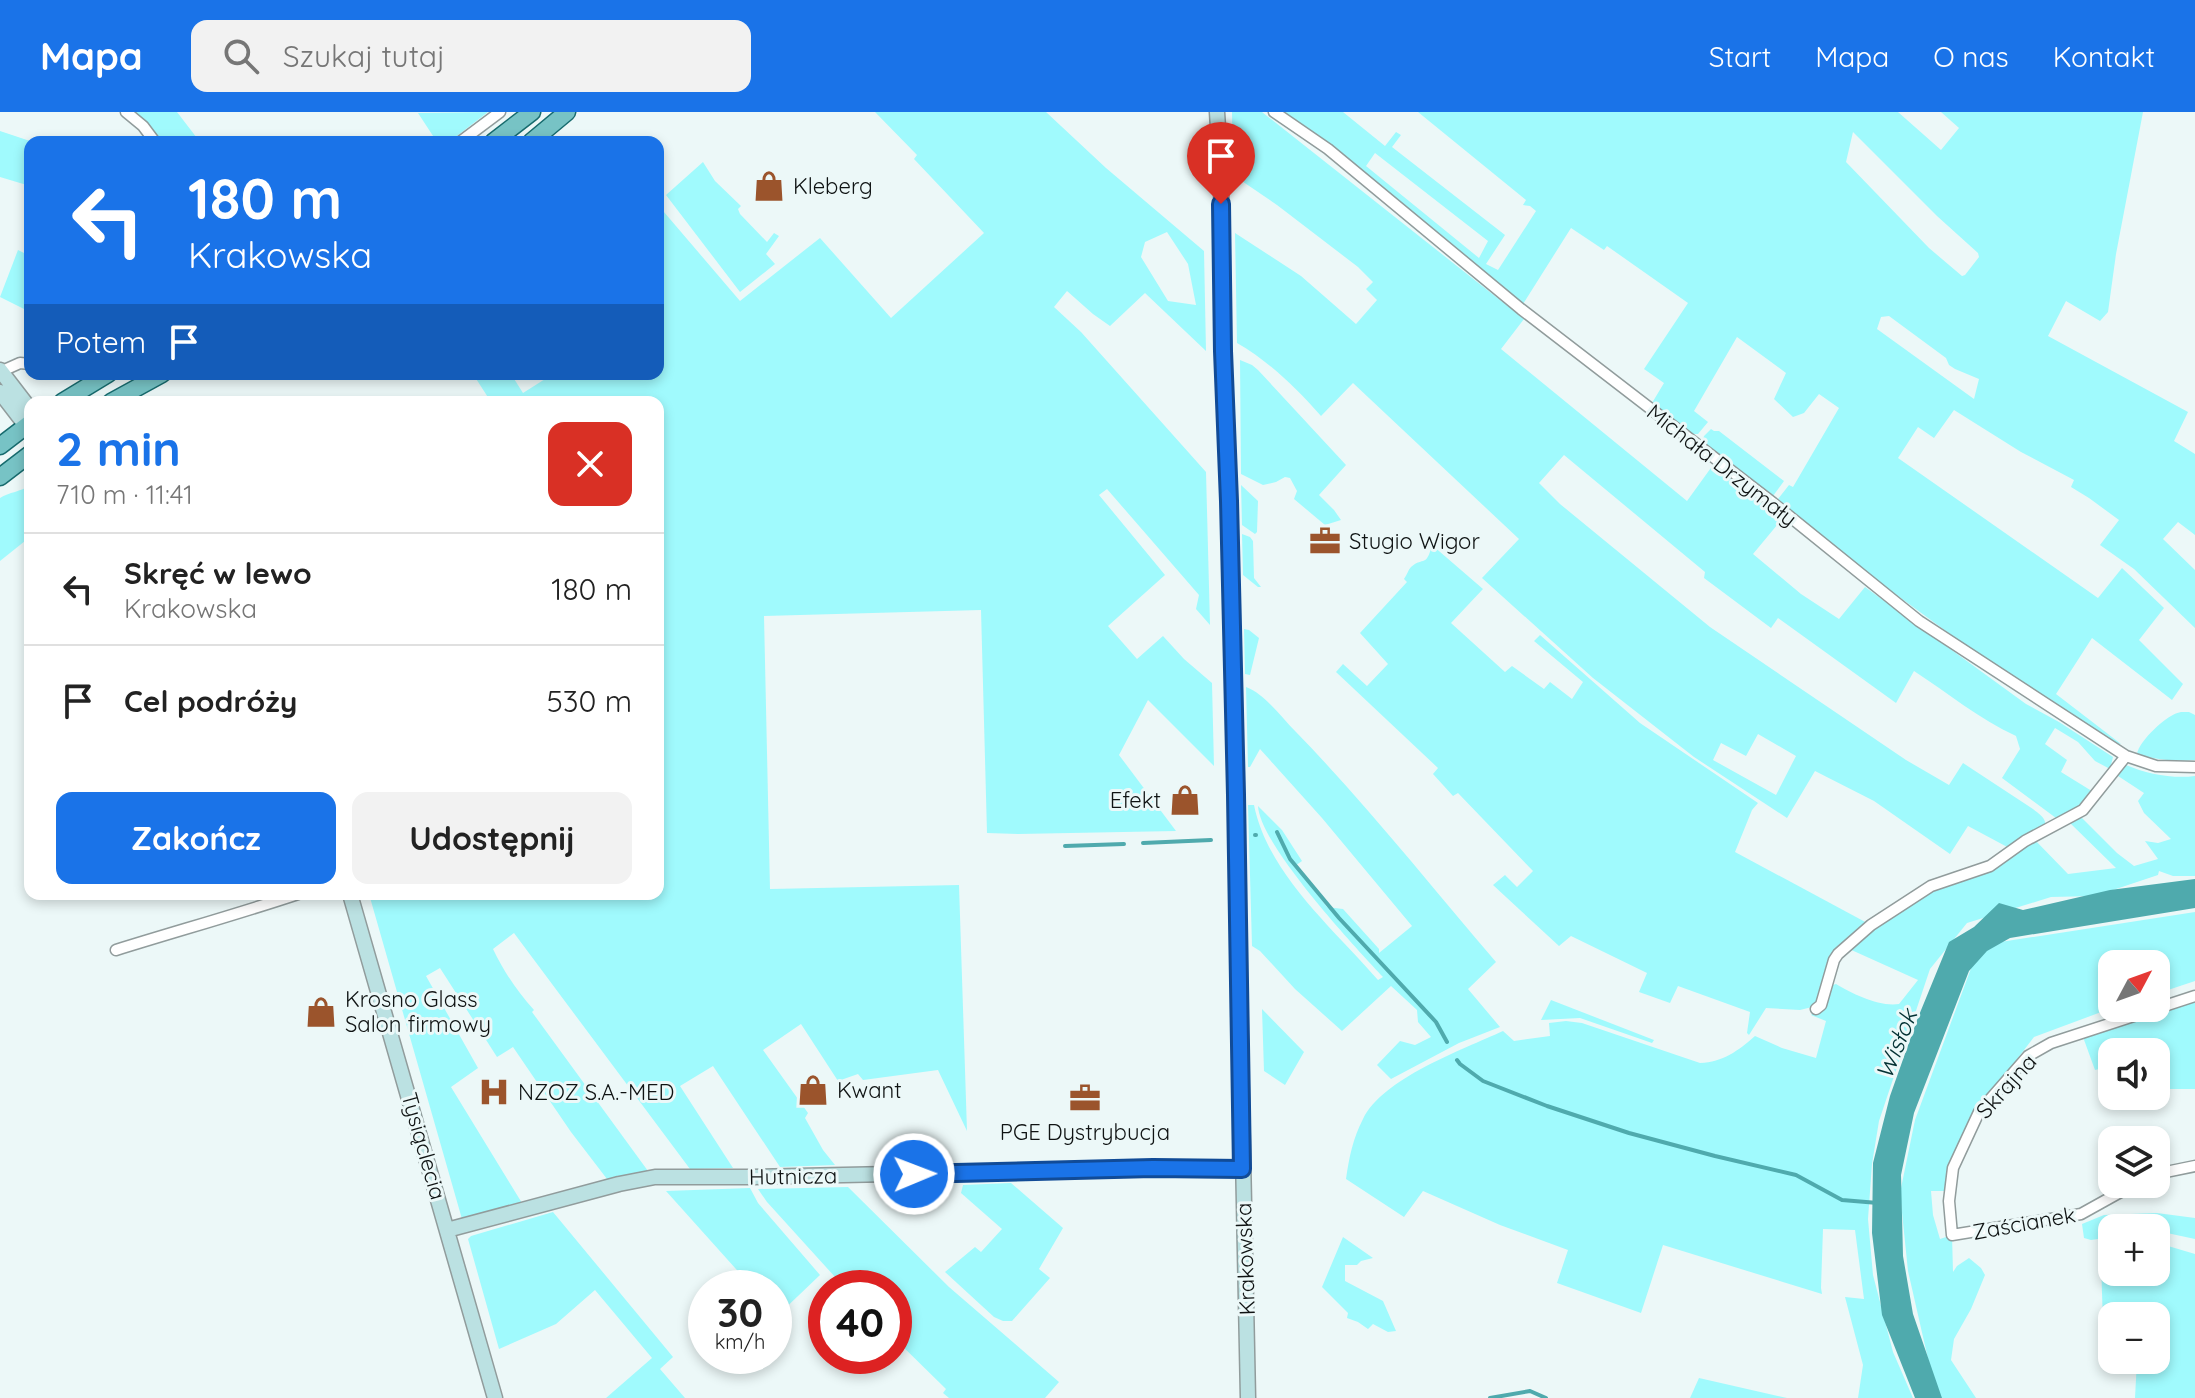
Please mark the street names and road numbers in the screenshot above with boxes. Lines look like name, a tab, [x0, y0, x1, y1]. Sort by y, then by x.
street label: Michała Drzymały	[1641, 398, 1803, 532]
street label: Skrajna	[1970, 1048, 2042, 1124]
street label: Tysiąclecia	[395, 1089, 453, 1203]
street label: Hutnicza	[749, 1161, 837, 1191]
street label: Zaścianek	[1970, 1200, 2078, 1246]
street label: Krakowska	[1229, 1202, 1261, 1316]

